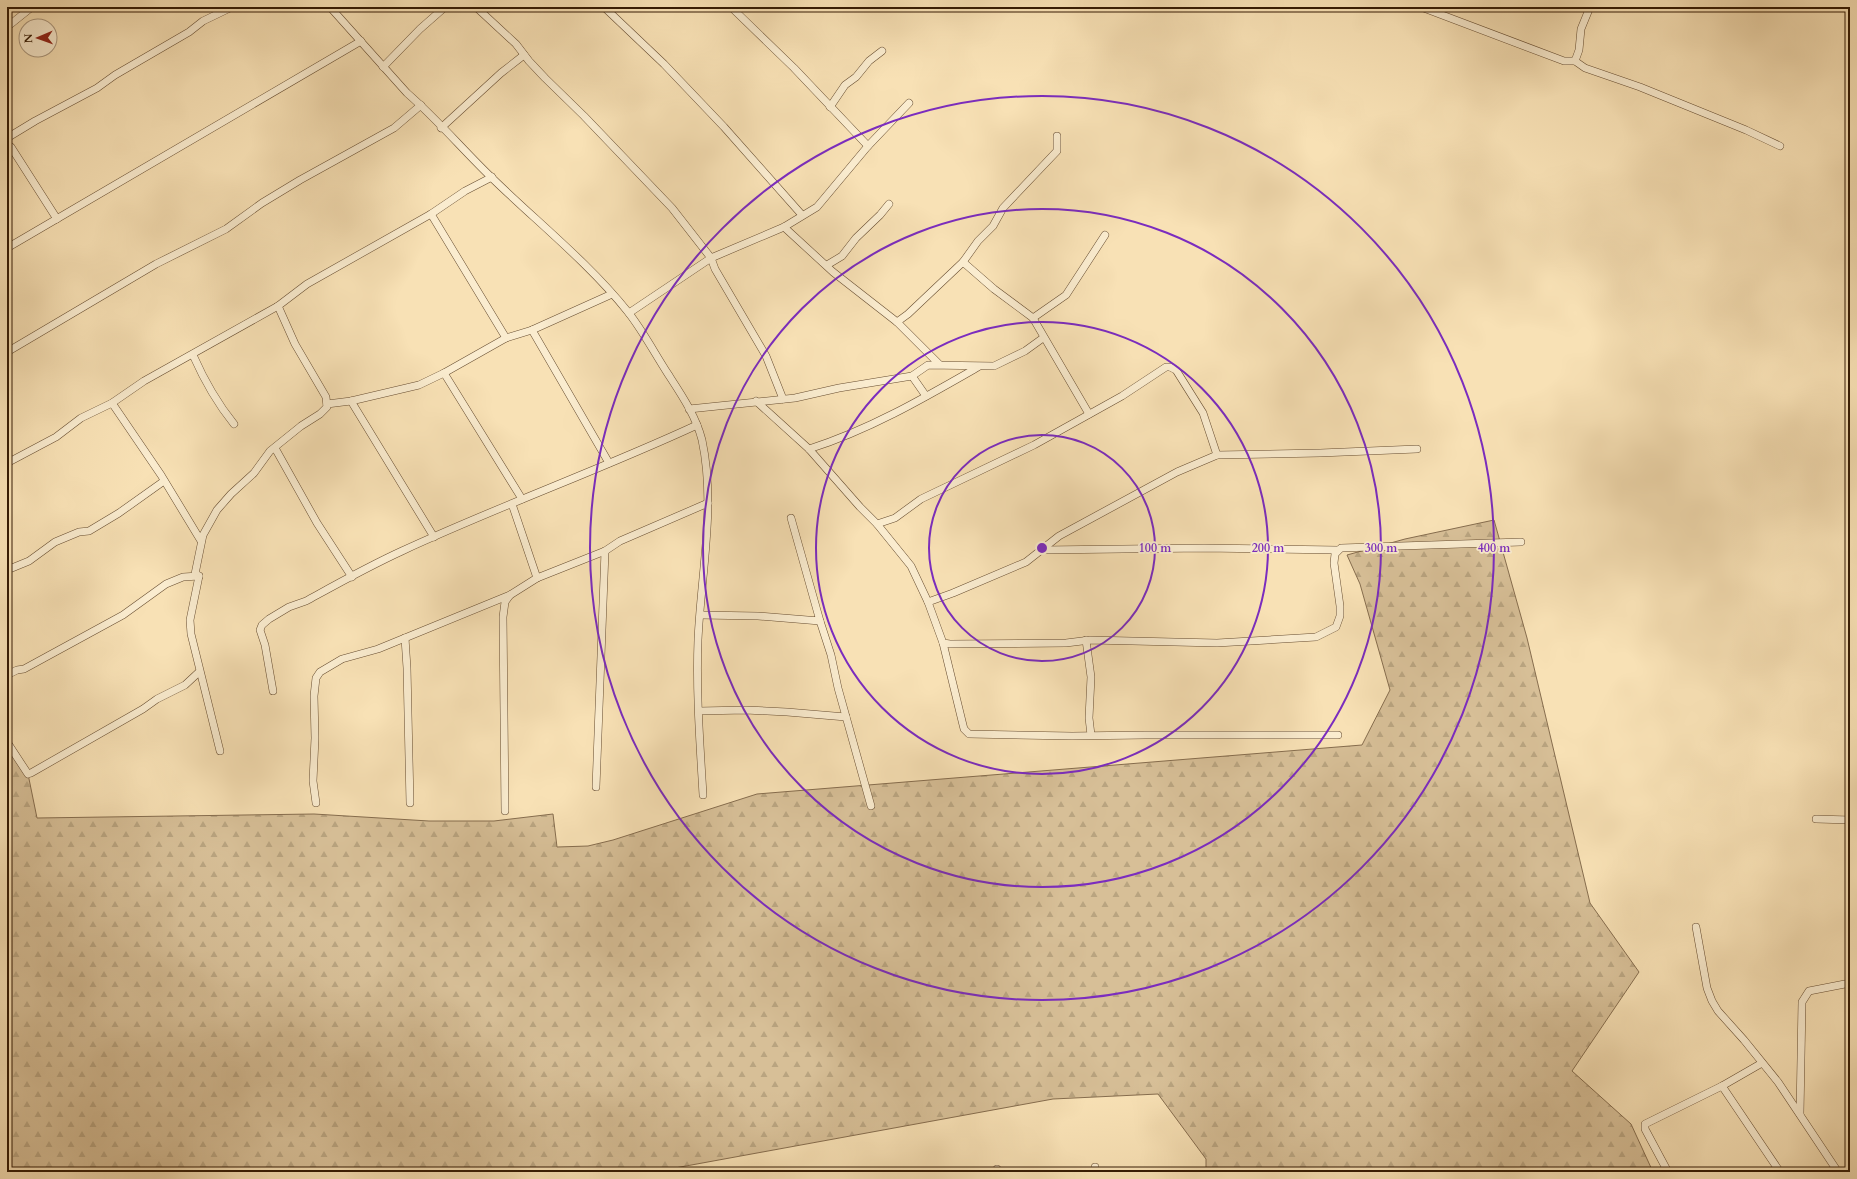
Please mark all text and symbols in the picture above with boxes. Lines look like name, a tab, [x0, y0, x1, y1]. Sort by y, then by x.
north arrow	[18, 18, 58, 58]
text: N	[21, 33, 36, 43]
text: 100 m	[1139, 540, 1172, 556]
text: 200 m	[1252, 540, 1285, 556]
text: 300 m	[1365, 540, 1398, 556]
text: 400 m	[1478, 540, 1511, 556]
centre of rings	[1035, 541, 1049, 555]

